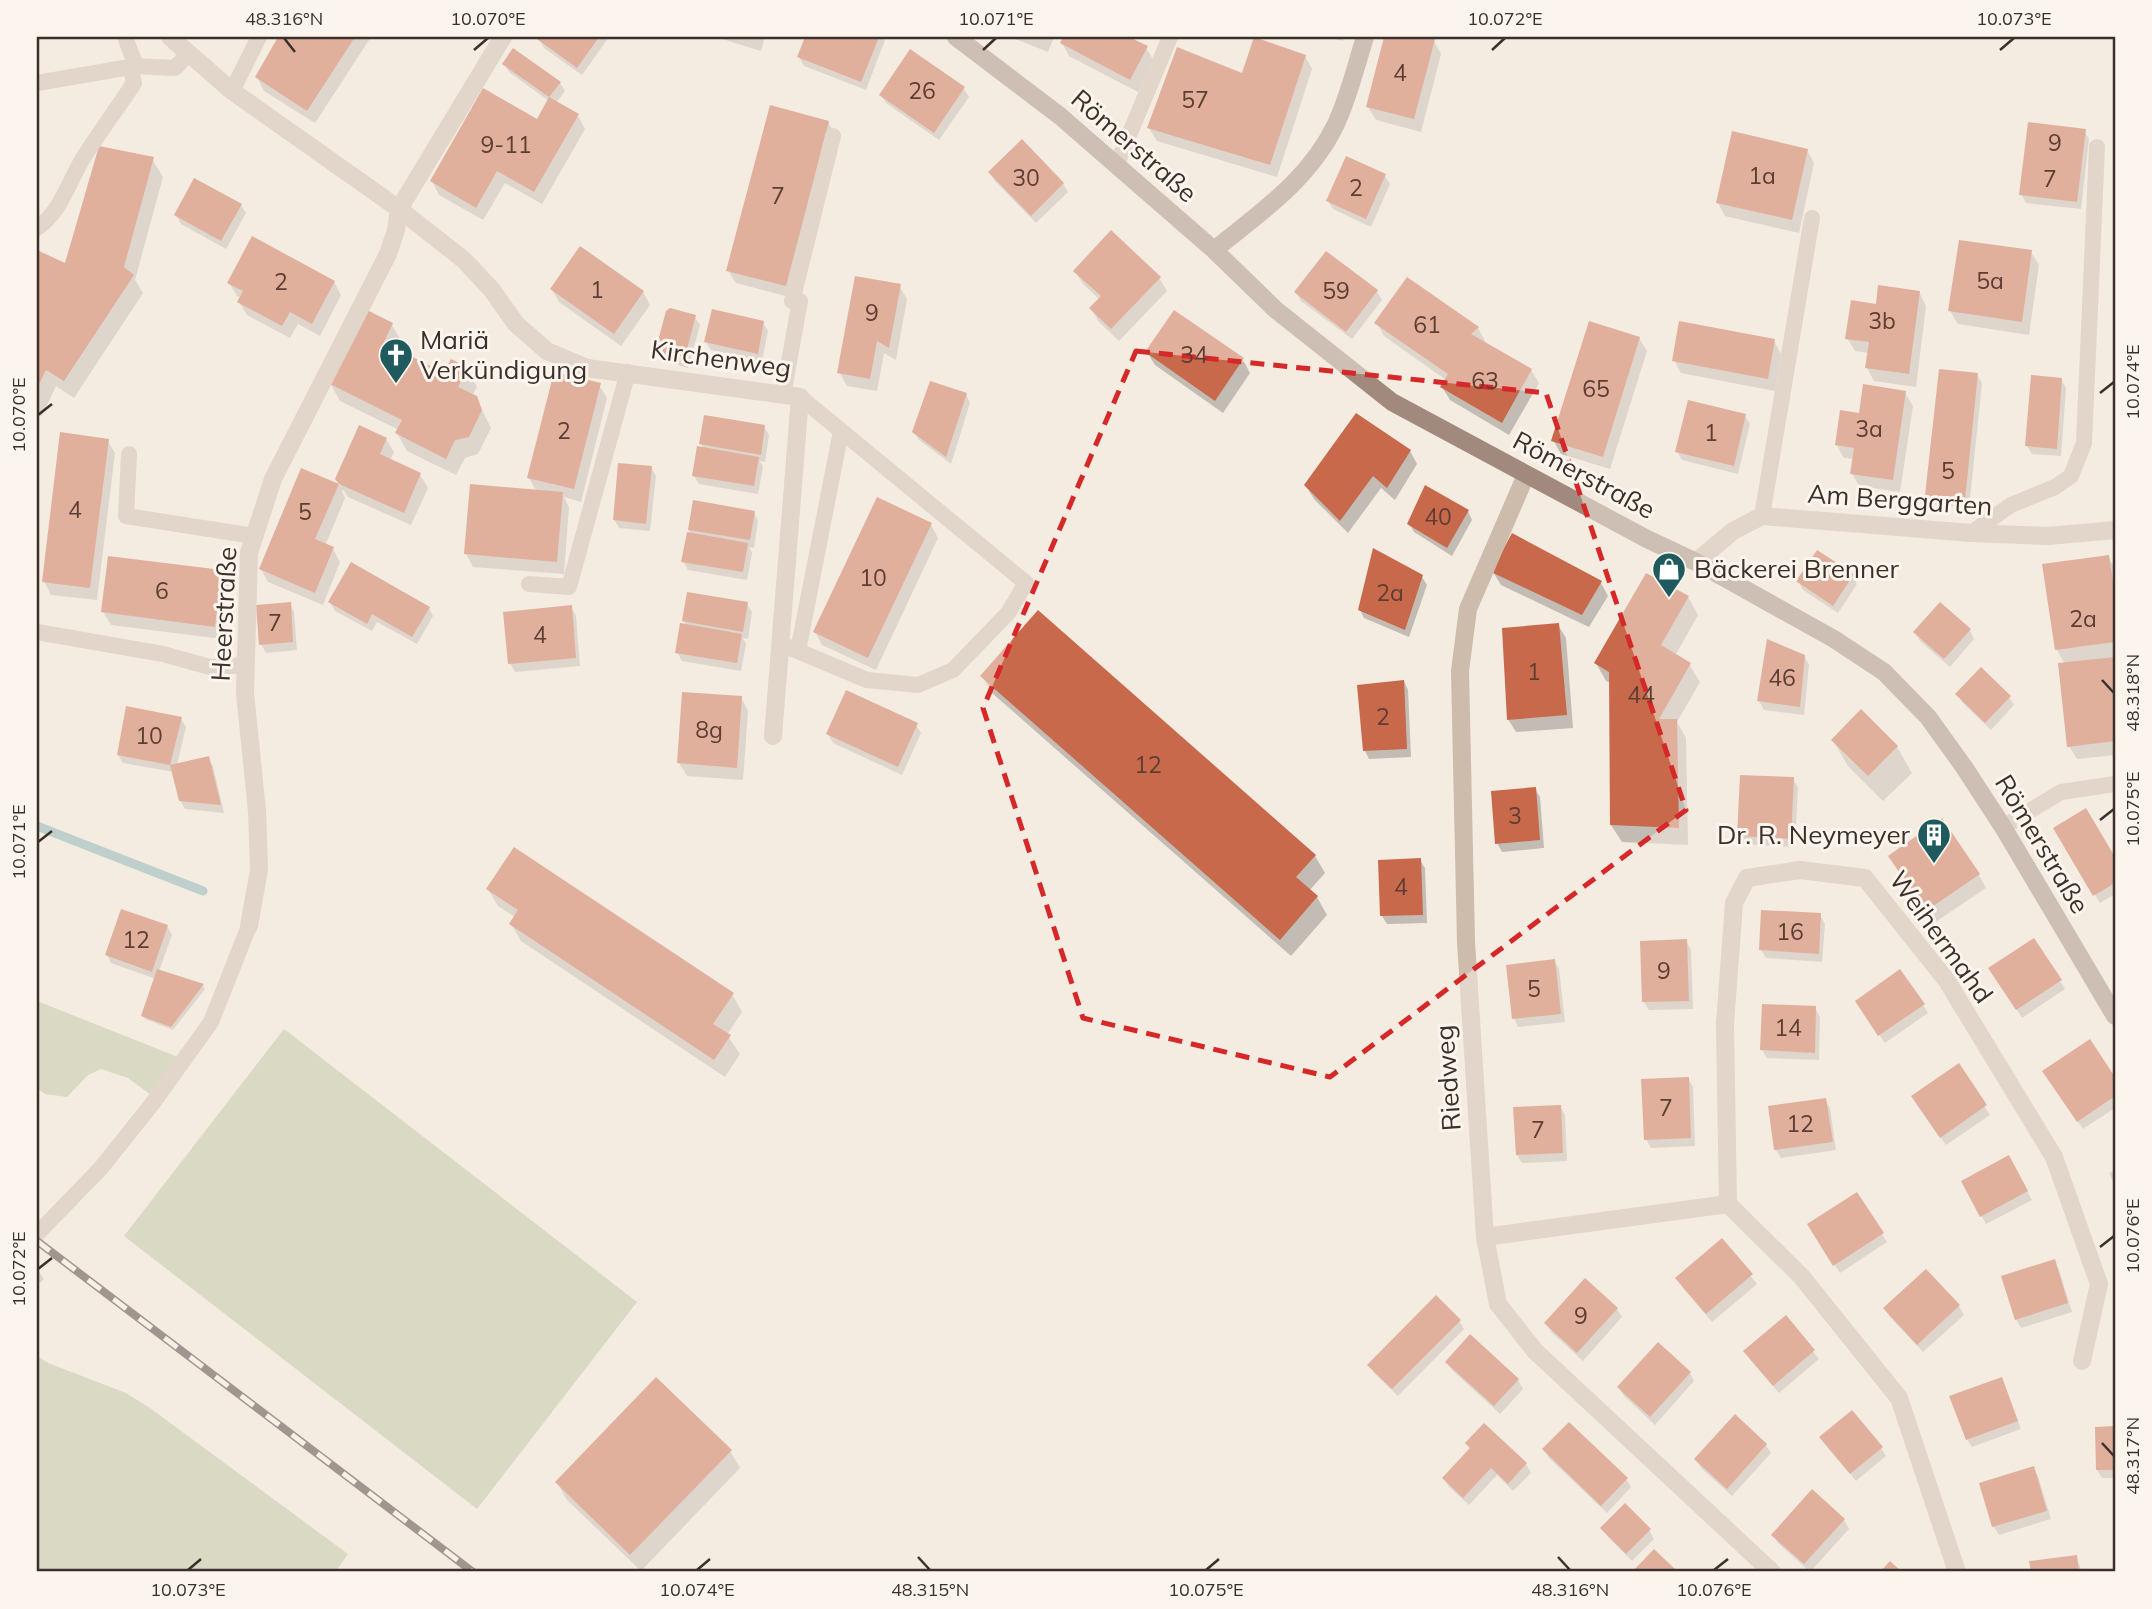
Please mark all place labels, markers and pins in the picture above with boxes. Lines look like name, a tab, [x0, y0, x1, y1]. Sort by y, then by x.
place label: Mariä Verkündigung	[420, 323, 587, 386]
church icon: Mariä Verkündigung	[377, 336, 415, 385]
shop icon: Bäckerei Brenner	[1650, 550, 1688, 599]
place label: Bäckerei Brenner	[1694, 552, 1899, 585]
building icon: Dr. R. Neymeyer	[1915, 816, 1953, 865]
place label: Dr. R. Neymeyer	[1717, 818, 1911, 851]

